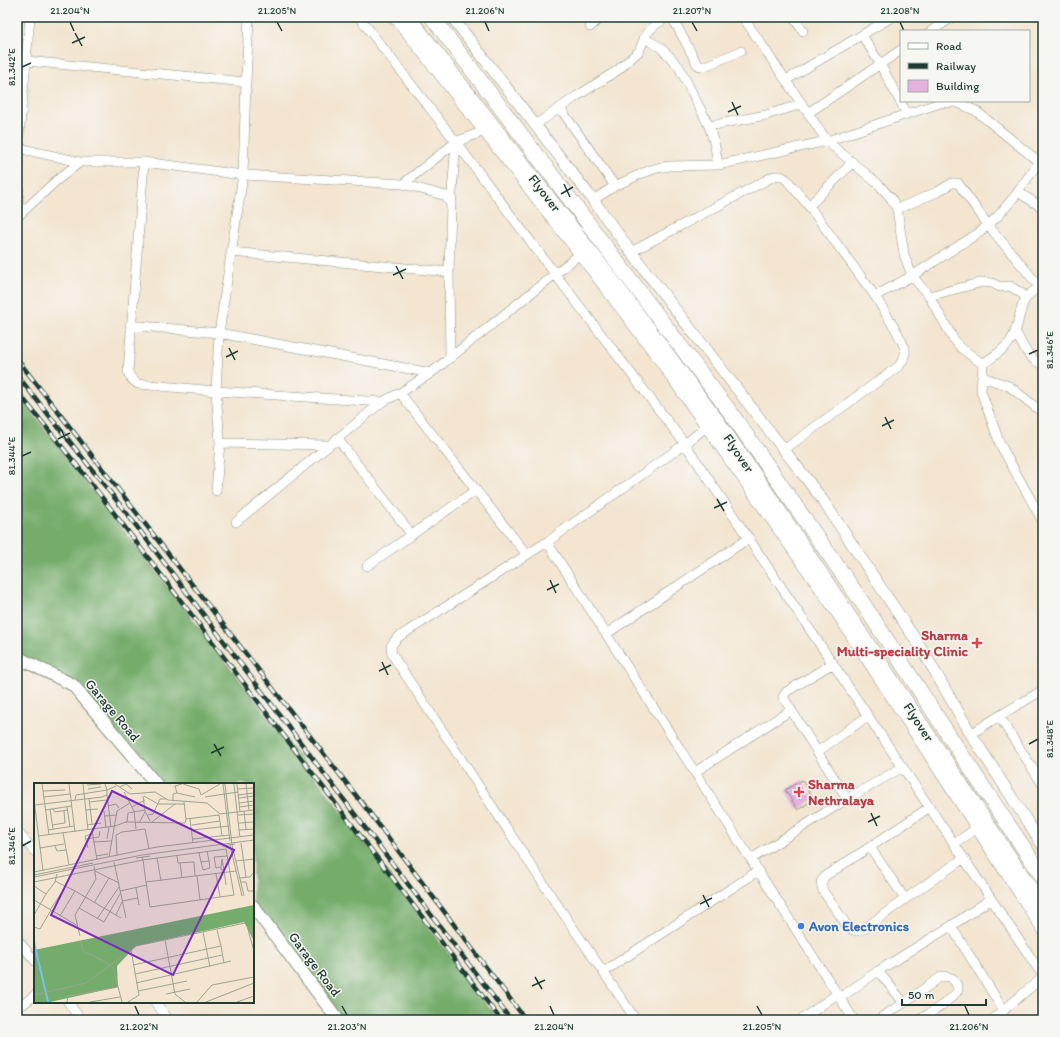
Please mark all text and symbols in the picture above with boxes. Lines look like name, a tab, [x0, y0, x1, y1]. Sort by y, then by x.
text: 21.204°N	[50, 4, 90, 17]
text: 21.205°N	[258, 4, 297, 17]
text: 21.206°N	[466, 4, 505, 17]
text: 21.207°N	[673, 4, 711, 17]
text: 21.208°N	[881, 4, 920, 17]
legend	[900, 30, 1030, 102]
text: Road	[936, 39, 962, 53]
text: 81.342°E	[5, 48, 18, 86]
text: Railway	[936, 59, 976, 73]
text: Building	[936, 79, 980, 93]
street label: Flyover	[524, 171, 565, 216]
text: 81.346°E	[1043, 331, 1056, 369]
street label: Flyover	[719, 430, 758, 476]
text: 81.344°E	[5, 436, 18, 475]
place label: Sharma Multi-speciality Clinic	[837, 627, 969, 660]
marker: Sharma Multi-speciality Clinic	[971, 637, 983, 649]
street label: Garage Road	[82, 676, 144, 745]
street label: Flyover	[900, 699, 938, 746]
text: 81.348°E	[1043, 720, 1056, 758]
place label: Sharma Nethralaya	[808, 776, 875, 809]
inset map	[34, 783, 254, 1003]
marker: Sharma Nethralaya	[793, 786, 805, 798]
text: 81.346°E	[5, 827, 18, 865]
place label: Avon Electronics	[808, 918, 909, 935]
marker: Avon Electronics	[796, 921, 806, 931]
street label: Garage Road	[285, 929, 345, 1000]
scale bar	[902, 981, 986, 1007]
text: 50 m	[908, 988, 934, 1002]
text: 21.202°N	[120, 1020, 159, 1033]
text: 21.203°N	[328, 1020, 367, 1033]
text: 21.204°N	[534, 1020, 574, 1033]
text: 21.205°N	[743, 1020, 782, 1033]
text: 21.206°N	[950, 1020, 989, 1033]

